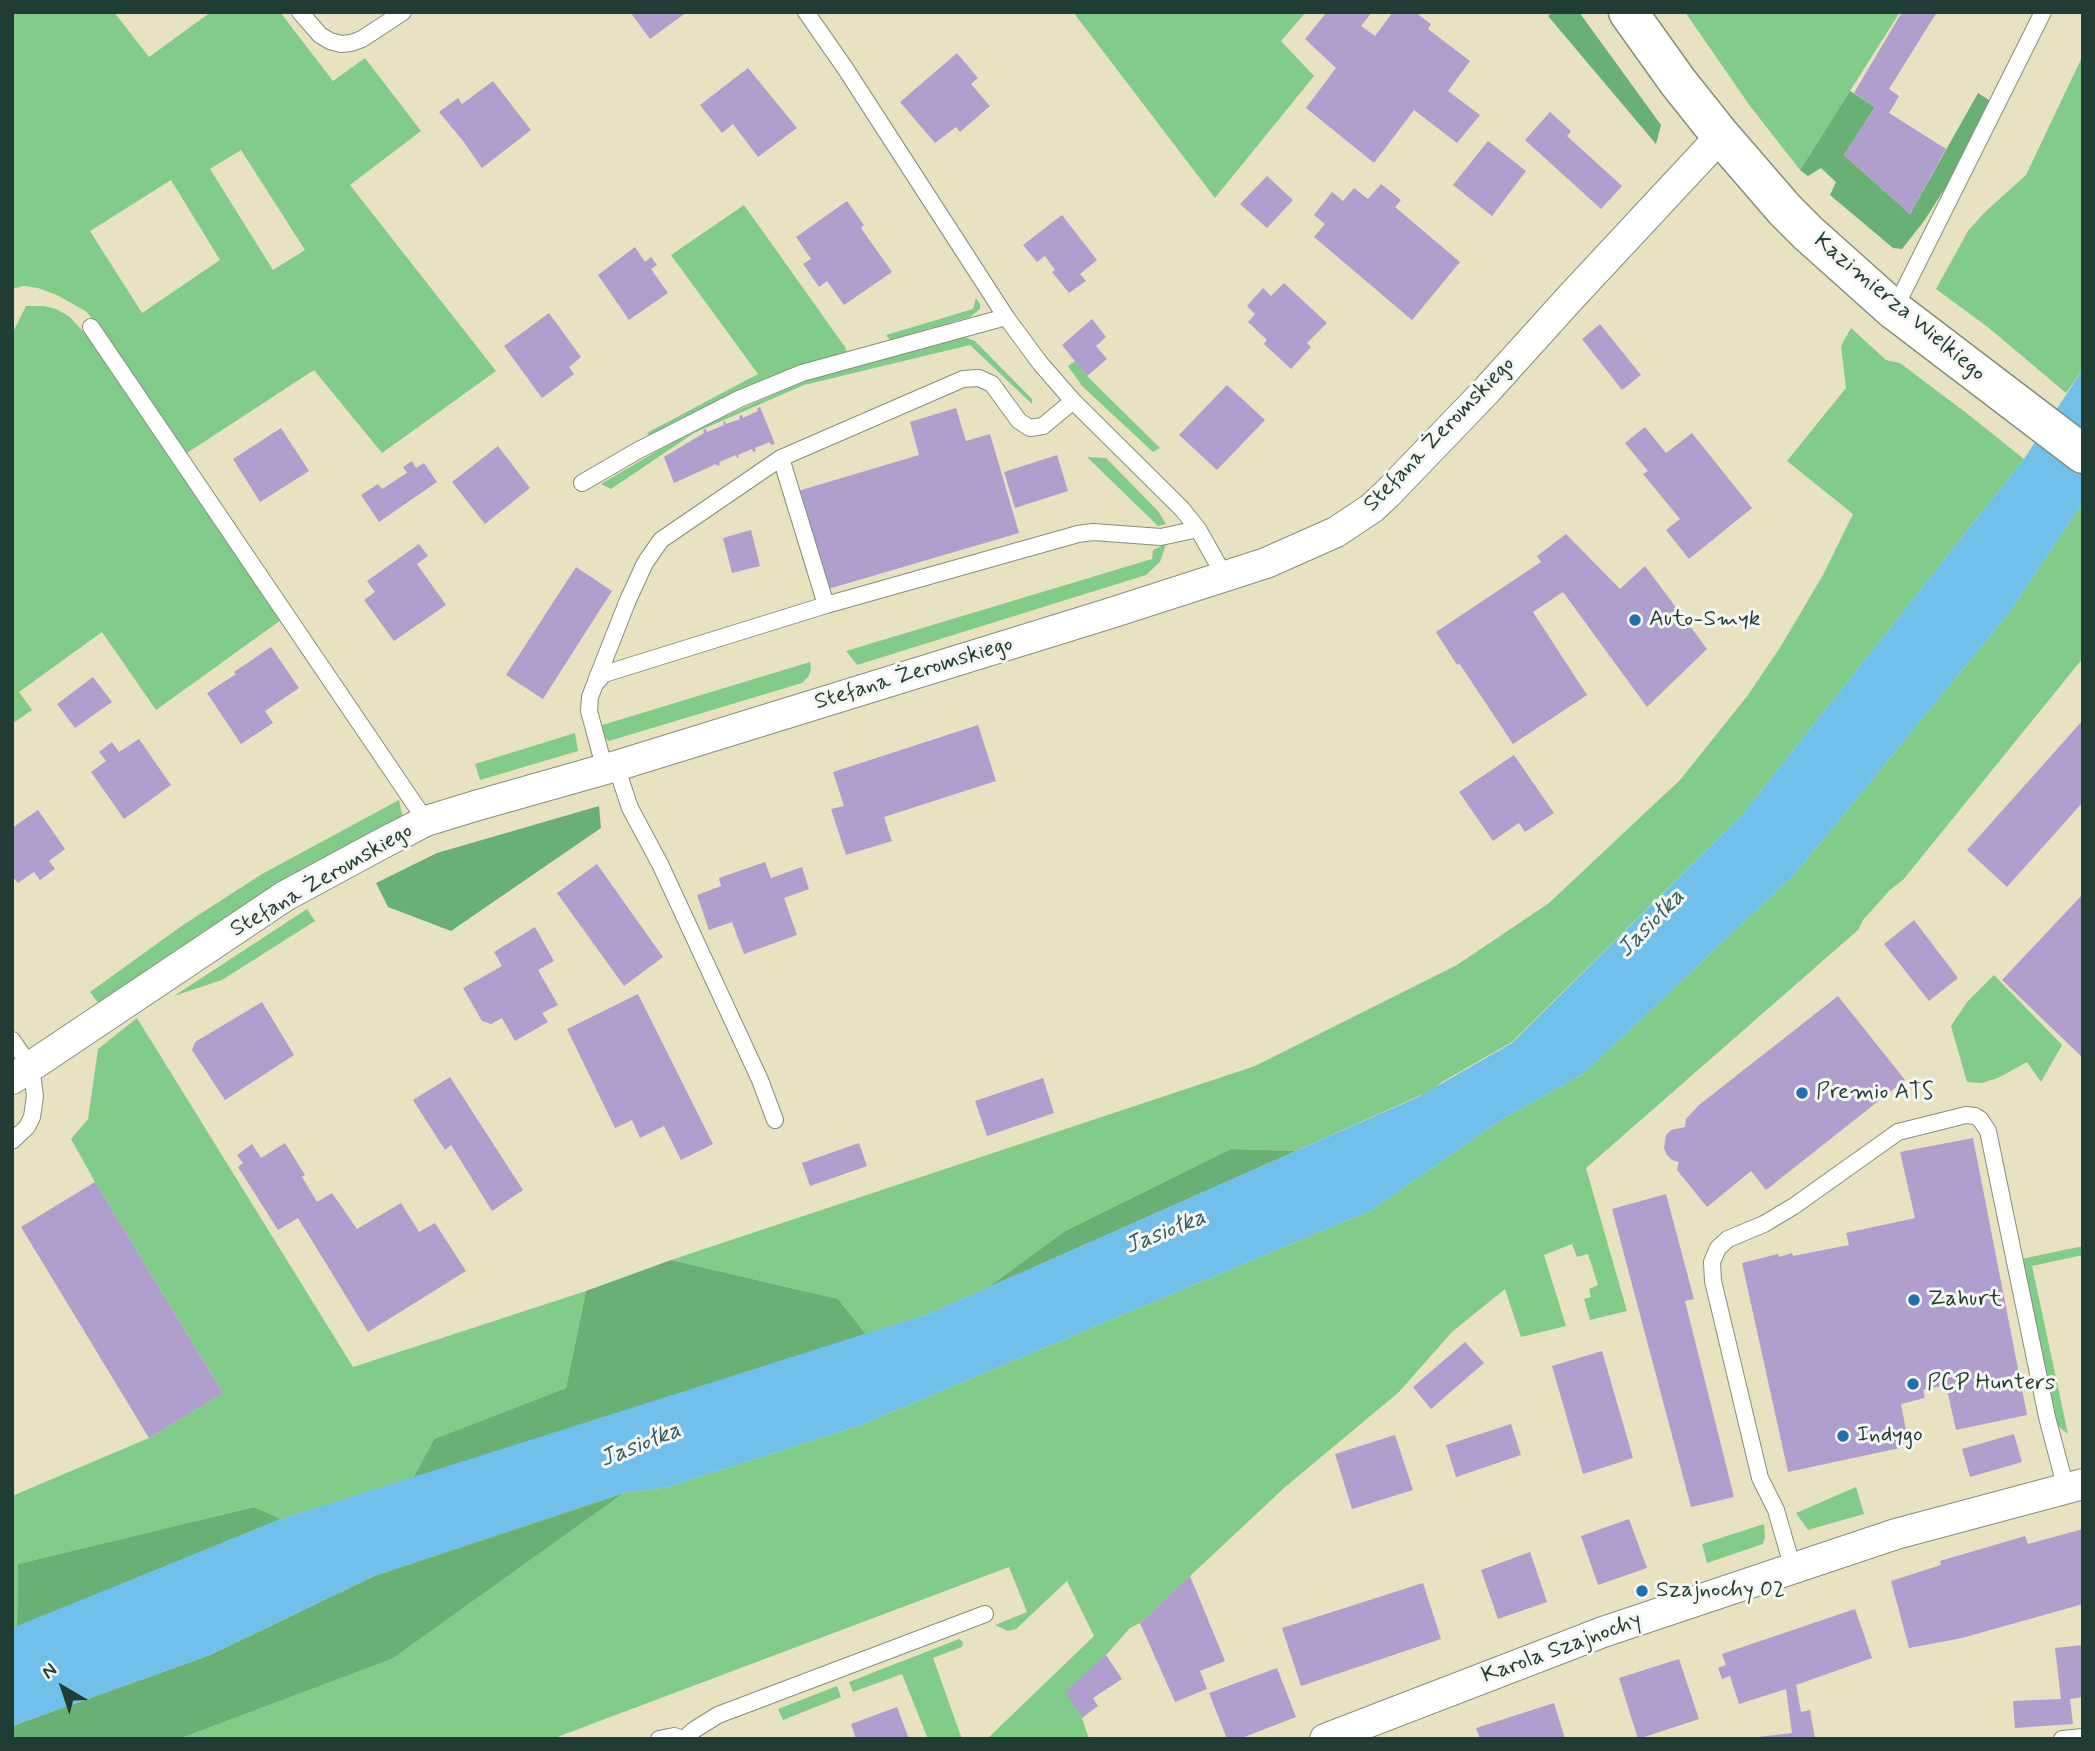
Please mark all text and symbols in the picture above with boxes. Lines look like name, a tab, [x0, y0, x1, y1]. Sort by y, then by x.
street label: Kazimierza Wielkiego	[1807, 228, 1991, 388]
street label: Stefana Żeromskiego	[1359, 351, 1521, 519]
place label: Auto-Smyk	[1649, 606, 1760, 634]
marker: Auto-Smyk	[1627, 612, 1643, 628]
street label: Stefana Żeromskiego	[812, 631, 1016, 717]
street label: Stefana Żeromskiego	[226, 818, 418, 944]
water label: Jasiołka	[1612, 884, 1692, 964]
place label: Premio ATS	[1816, 1079, 1934, 1107]
marker: Premio ATS	[1794, 1085, 1810, 1101]
water label: Jasiołka	[1121, 1204, 1211, 1262]
place label: Zahurt	[1928, 1286, 2002, 1314]
marker: Zahurt	[1906, 1292, 1922, 1308]
place label: PCP Hunters	[1927, 1370, 2055, 1398]
marker: PCP Hunters	[1905, 1376, 1921, 1392]
water label: Jasiołka	[596, 1417, 686, 1475]
place label: Indygo	[1857, 1422, 1923, 1450]
marker: Indygo	[1835, 1428, 1851, 1444]
place label: Szajnochy 02	[1656, 1577, 1785, 1605]
marker: Szajnochy 02	[1634, 1583, 1650, 1599]
street label: Karola Szajnochy	[1478, 1607, 1646, 1691]
north arrow	[28, 1653, 98, 1723]
text: N	[37, 1658, 62, 1685]

